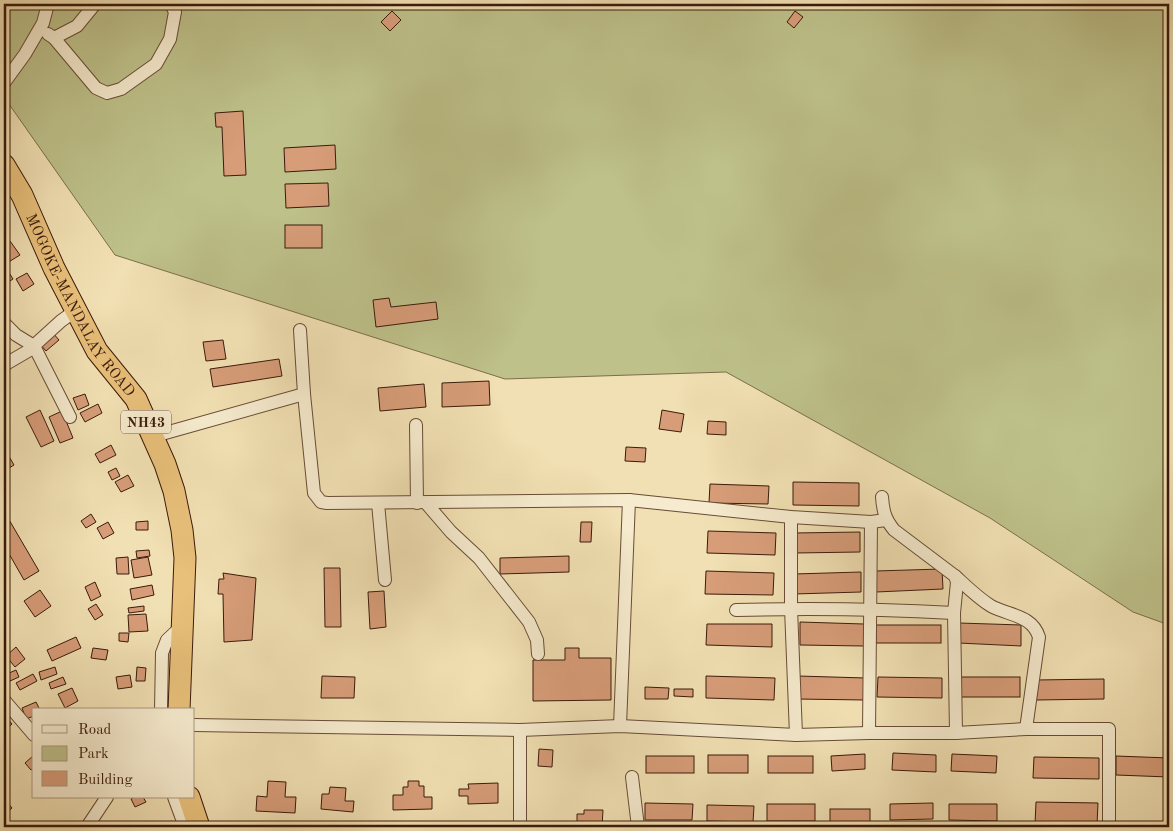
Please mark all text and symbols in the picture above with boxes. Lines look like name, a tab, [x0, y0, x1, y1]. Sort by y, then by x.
street label: MOGOKE-MANDALAY ROAD	[22, 212, 137, 400]
road number: NH43	[121, 411, 171, 434]
legend	[32, 708, 195, 798]
text: Road	[78, 723, 112, 738]
text: Park	[78, 747, 109, 762]
text: Building	[78, 773, 133, 788]

